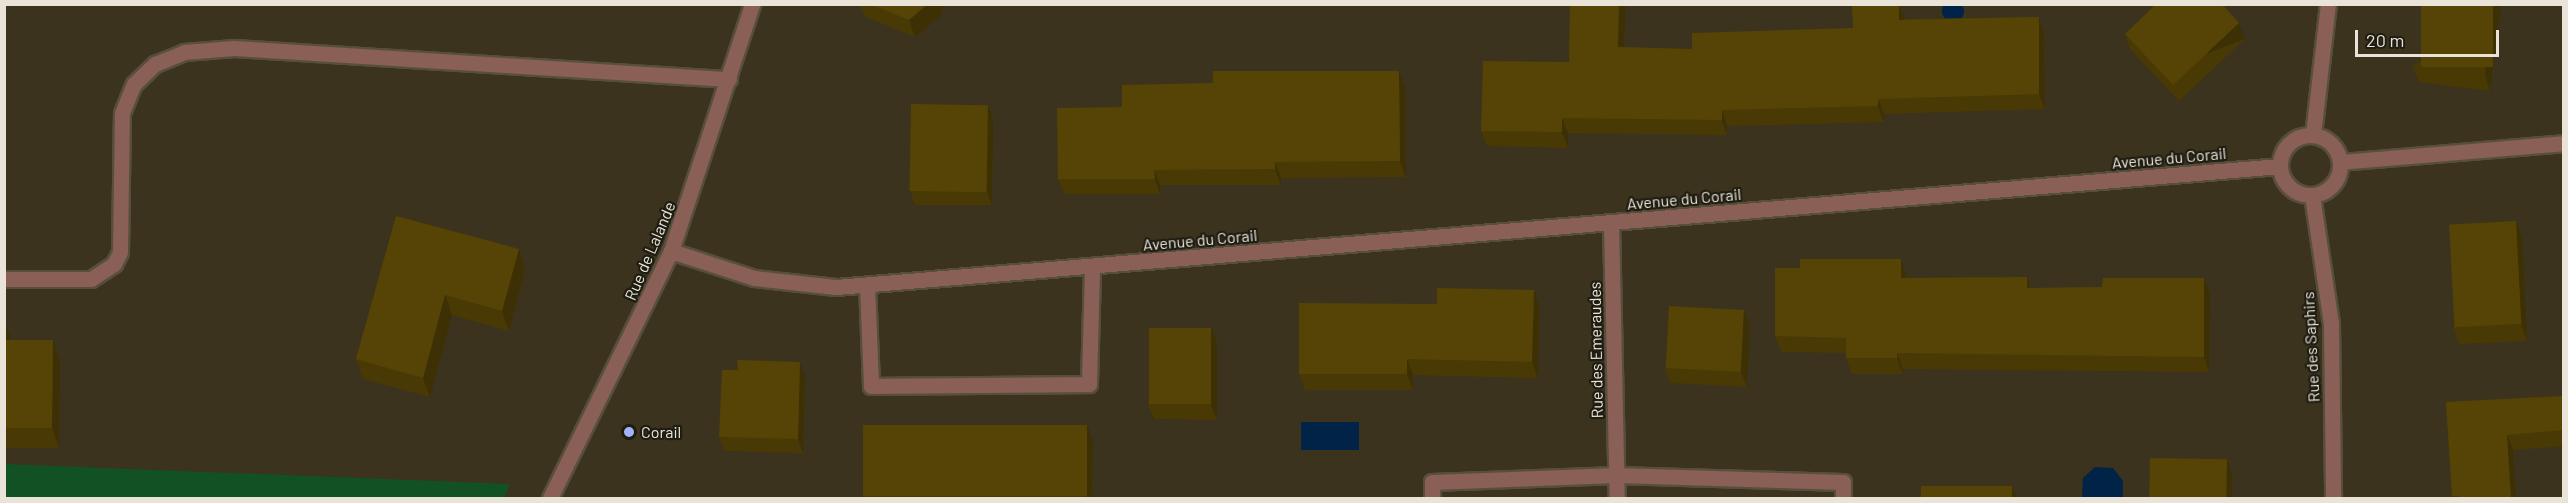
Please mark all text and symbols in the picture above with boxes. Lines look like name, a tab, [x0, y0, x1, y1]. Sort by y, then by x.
scale bar	[2358, 18, 2502, 56]
text: 20 m	[2366, 29, 2404, 51]
street label: Avenue du Corail	[2111, 143, 2227, 173]
street label: Avenue du Corail	[1626, 184, 1742, 214]
street label: Rue de Lalande	[621, 199, 679, 303]
street label: Avenue du Corail	[1142, 225, 1258, 255]
street label: Rue des Emeraudes	[1585, 281, 1607, 419]
street label: Rue des Saphirs	[2299, 291, 2323, 403]
place label: Corail	[641, 422, 681, 442]
marker: Corail	[622, 425, 636, 439]

